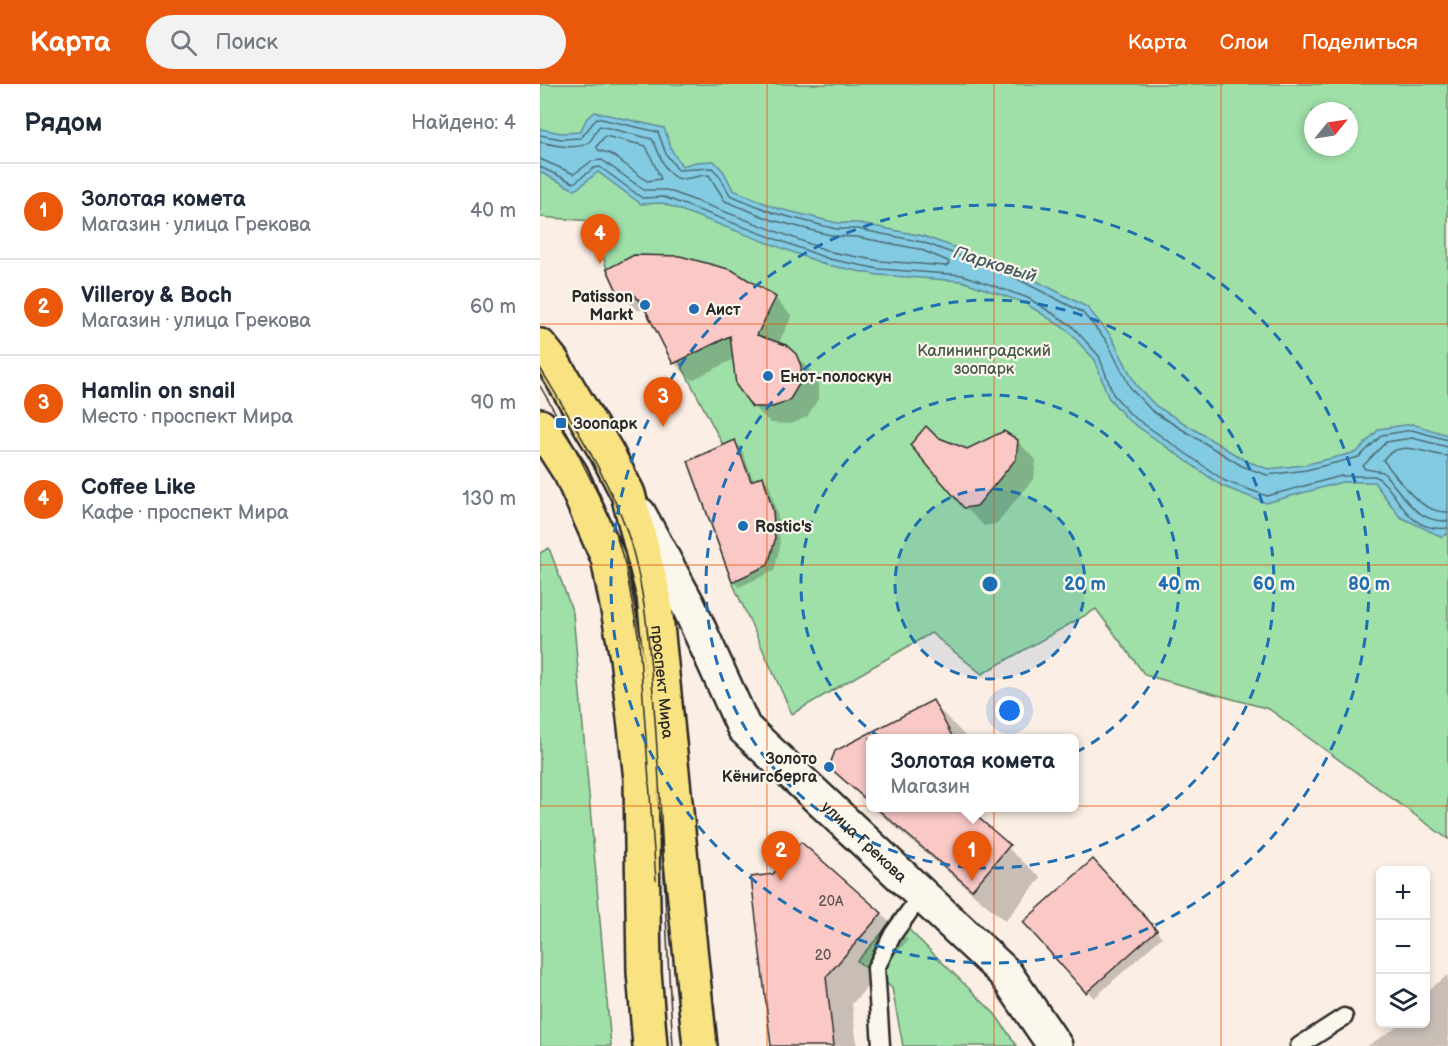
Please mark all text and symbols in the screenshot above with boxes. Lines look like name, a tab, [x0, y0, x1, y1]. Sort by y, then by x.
search box	[146, 15, 566, 69]
text: Карта	[30, 26, 110, 59]
icon: search	[167, 26, 200, 59]
text: Поиск	[215, 29, 278, 56]
text: Карта	[1128, 30, 1187, 55]
text: Слои	[1220, 30, 1269, 55]
text: Поделиться	[1302, 30, 1418, 55]
north arrow	[1304, 102, 1358, 156]
text: Рядом	[24, 108, 102, 139]
text: Найдено: 4	[411, 111, 516, 135]
text: Золотая комета	[81, 186, 246, 213]
text: 1	[39, 199, 48, 223]
text: 40 m	[470, 199, 516, 223]
text: Магазин · улица Грекова	[81, 213, 311, 237]
pin: 4	[580, 214, 620, 264]
water label: Парковый	[951, 242, 1039, 287]
text: Villeroy & Boch	[81, 282, 232, 309]
place label: Patisson Markt	[571, 288, 634, 325]
text: 2	[38, 295, 49, 319]
text: 60 m	[470, 295, 516, 319]
marker: Patisson Markt	[638, 298, 652, 312]
place label: Аист	[705, 301, 741, 320]
marker: Аист	[687, 302, 701, 316]
text: Магазин · улица Грекова	[81, 309, 311, 333]
park label: Калининградский зоопарк	[917, 342, 1051, 379]
place label: Енот-полоскун	[780, 368, 892, 387]
marker: Енот-полоскун	[761, 369, 775, 383]
text: Hamlin on snail	[81, 378, 235, 405]
pin: 3	[644, 378, 682, 427]
text: 3	[38, 391, 49, 415]
text: 90 m	[471, 391, 516, 415]
text: Место · проспект Мира	[81, 405, 293, 429]
place label: Зоопарк	[573, 415, 638, 434]
marker: Зоопарк	[554, 416, 568, 430]
text: Coffee Like	[81, 474, 196, 501]
text: 4	[38, 487, 49, 511]
text: 130 m	[462, 487, 516, 511]
text: Кафе · проспект Мира	[81, 501, 289, 525]
place label: Rostic's	[755, 518, 812, 537]
marker: Rostic's	[736, 519, 750, 533]
centre of rings	[980, 574, 1000, 594]
text: 20 m	[1064, 574, 1106, 595]
text: 40 m	[1158, 574, 1200, 595]
text: 60 m	[1253, 574, 1295, 595]
text: 80 m	[1348, 574, 1390, 595]
street label: проспект Мира	[646, 624, 677, 740]
your location	[995, 696, 1024, 725]
popup	[866, 734, 1079, 812]
text: Золотая комета	[890, 748, 1055, 775]
place label: Золото Кёнигсберга	[722, 750, 818, 787]
marker: Золото Кёнигсберга	[822, 760, 836, 774]
text: Магазин	[890, 775, 970, 799]
street label: улица Грекова	[817, 798, 911, 887]
pin: 2	[762, 832, 800, 881]
pin: 1	[952, 832, 992, 881]
map controls	[1376, 866, 1430, 1028]
button: +	[1376, 866, 1430, 920]
house number: 20А	[819, 893, 844, 910]
button: −	[1376, 920, 1430, 974]
house number: 20	[815, 947, 831, 964]
button: layers	[1376, 974, 1430, 1028]

